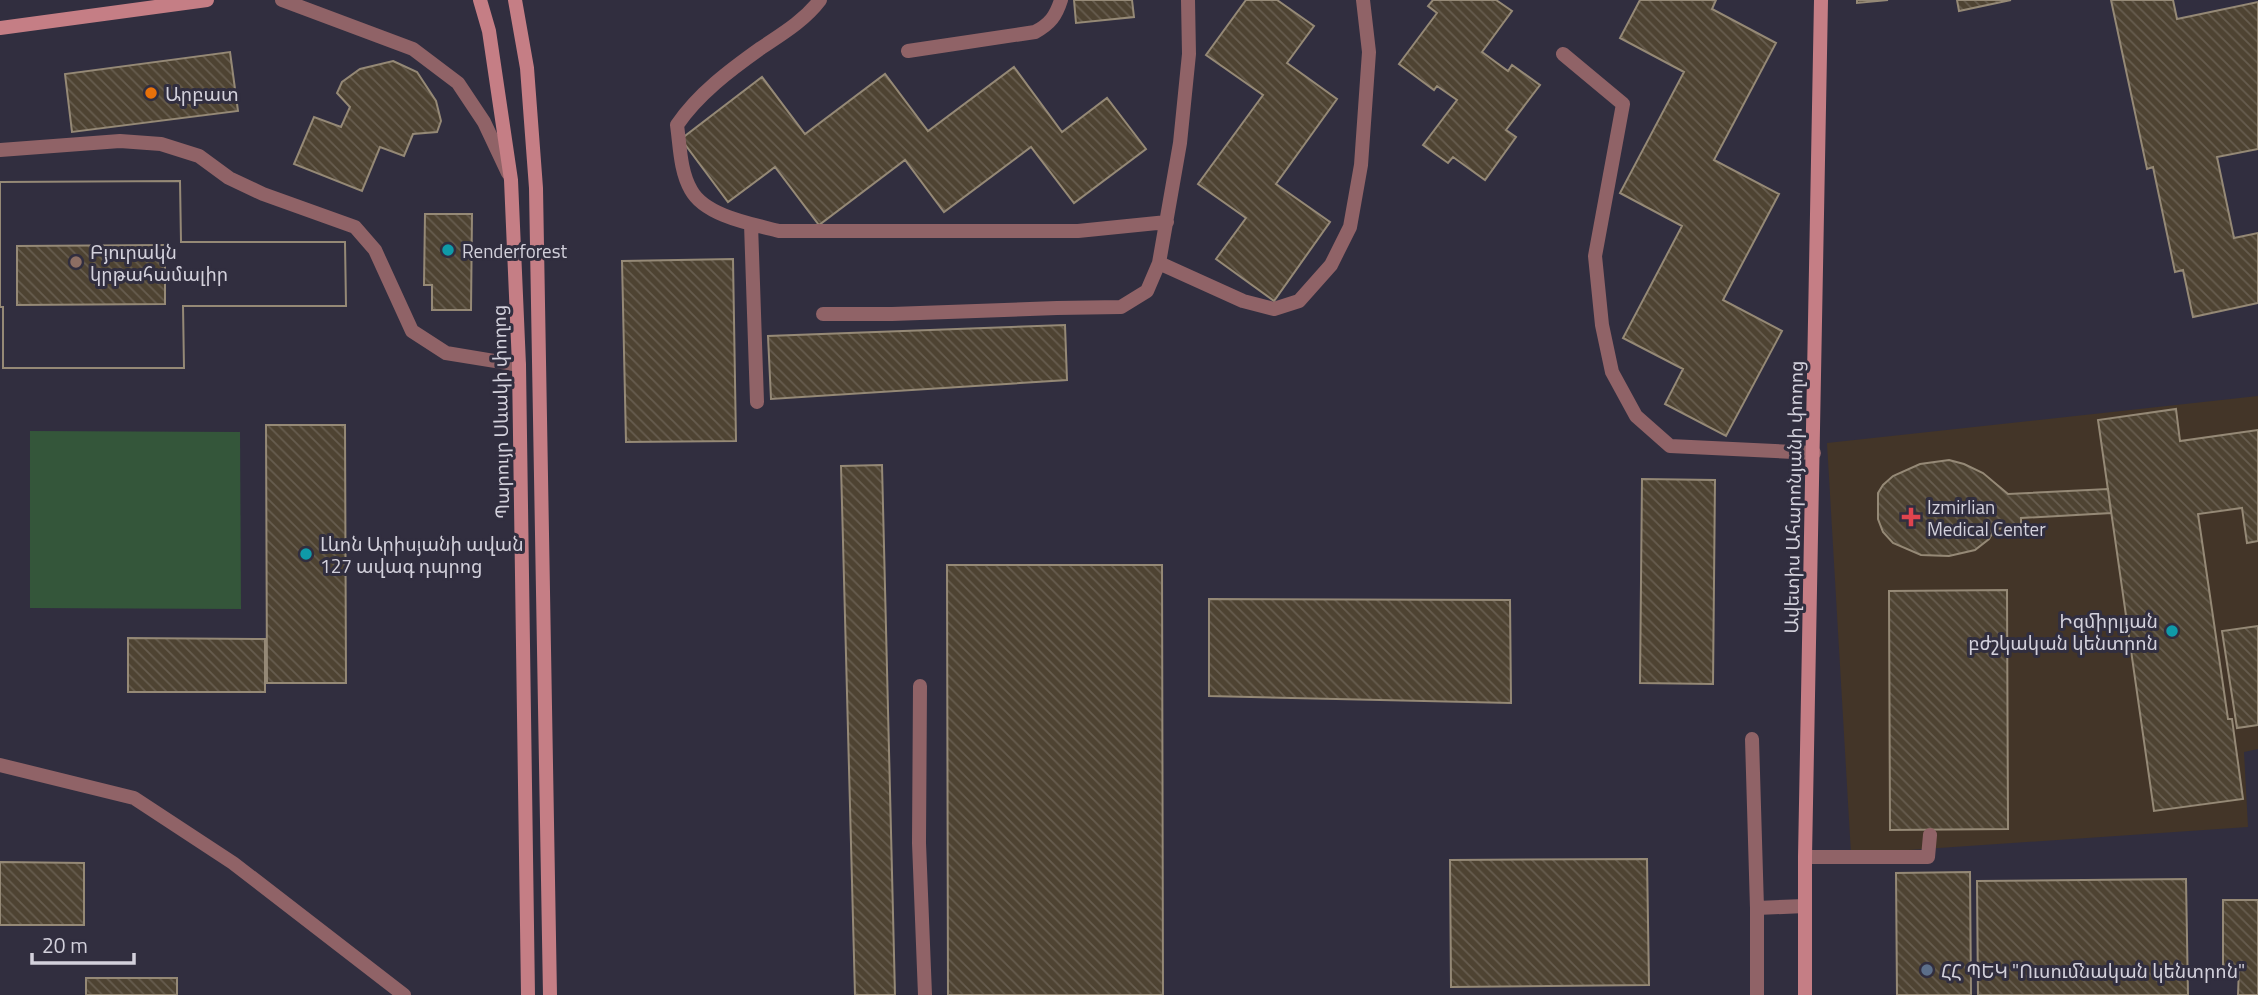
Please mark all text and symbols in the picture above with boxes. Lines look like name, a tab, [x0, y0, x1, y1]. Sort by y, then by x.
place label: Արբատ	[165, 79, 239, 108]
marker: Արբատ	[143, 85, 159, 101]
place label: Renderforest	[462, 236, 568, 265]
place label: Բյուրակն կրթահամալիր	[90, 237, 228, 288]
marker: Renderforest	[440, 242, 456, 258]
marker: Բյուրակն կրթահամալիր	[68, 254, 84, 270]
street label: Պարույր Սևակի փողոց	[484, 305, 516, 519]
street label: Ավետիս Ահարոնյանի փողոց	[1776, 360, 1810, 634]
place label: Izmirlian Medical Center	[1927, 492, 2046, 543]
marker: Izmirlian Medical Center	[1901, 507, 1921, 527]
place label: Լևոն Արիսյանի ավան 127 ավագ դպրոց	[320, 529, 524, 580]
marker: Լևոն Արիսյանի ավան 127 ավագ դպրոց	[298, 546, 314, 562]
place label: Իզմիրլյան բժշկական կենտրոն	[1968, 606, 2158, 657]
marker: Իզմիրլյան բժշկական կենտրոն	[2164, 623, 2180, 639]
scale bar	[32, 922, 133, 966]
text: 20 m	[42, 929, 88, 961]
place label: ՀՀ ՊԵԿ "Ուսումնական կենտրոն"	[1941, 956, 2245, 985]
marker: ՀՀ ՊԵԿ "Ուսումնական կենտրոն"	[1919, 962, 1935, 978]

